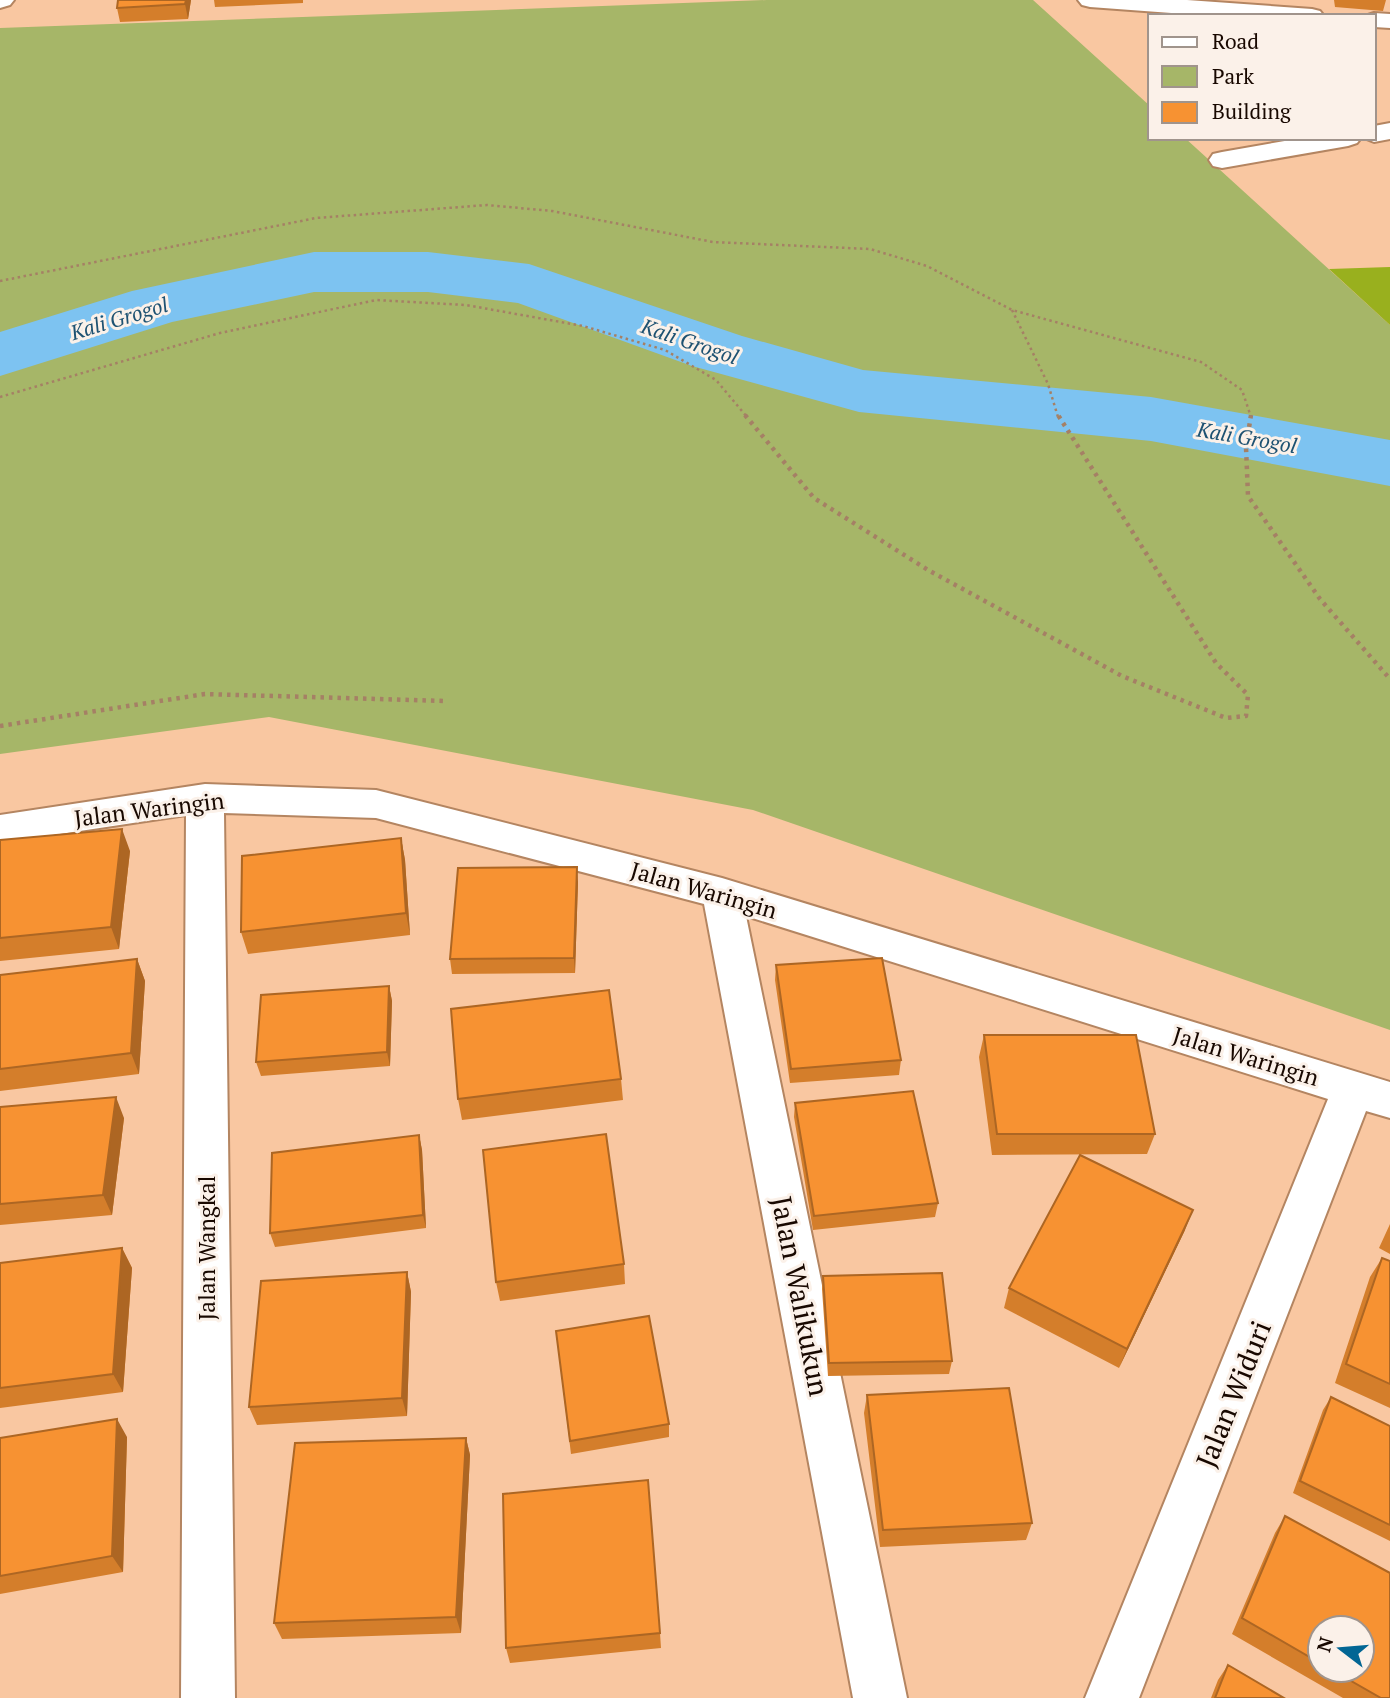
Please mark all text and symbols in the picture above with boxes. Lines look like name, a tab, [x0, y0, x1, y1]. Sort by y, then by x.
legend	[1148, 14, 1376, 140]
text: Road	[1212, 27, 1259, 55]
text: Park	[1212, 62, 1254, 90]
text: Building	[1212, 97, 1292, 125]
water label: Kali Grogol	[66, 290, 171, 346]
water label: Kali Grogol	[637, 311, 742, 371]
water label: Kali Grogol	[1194, 414, 1299, 460]
street label: Jalan Waringin	[72, 784, 226, 834]
street label: Jalan Waringin	[627, 854, 781, 926]
street label: Jalan Waringin	[1169, 1019, 1323, 1093]
street label: Jalan Wangkal	[191, 1175, 222, 1321]
street label: Jalan Walikukun	[764, 1193, 839, 1399]
street label: Jalan Widuri	[1187, 1315, 1279, 1473]
north arrow	[1306, 1614, 1376, 1684]
text: N	[1310, 1633, 1338, 1655]

